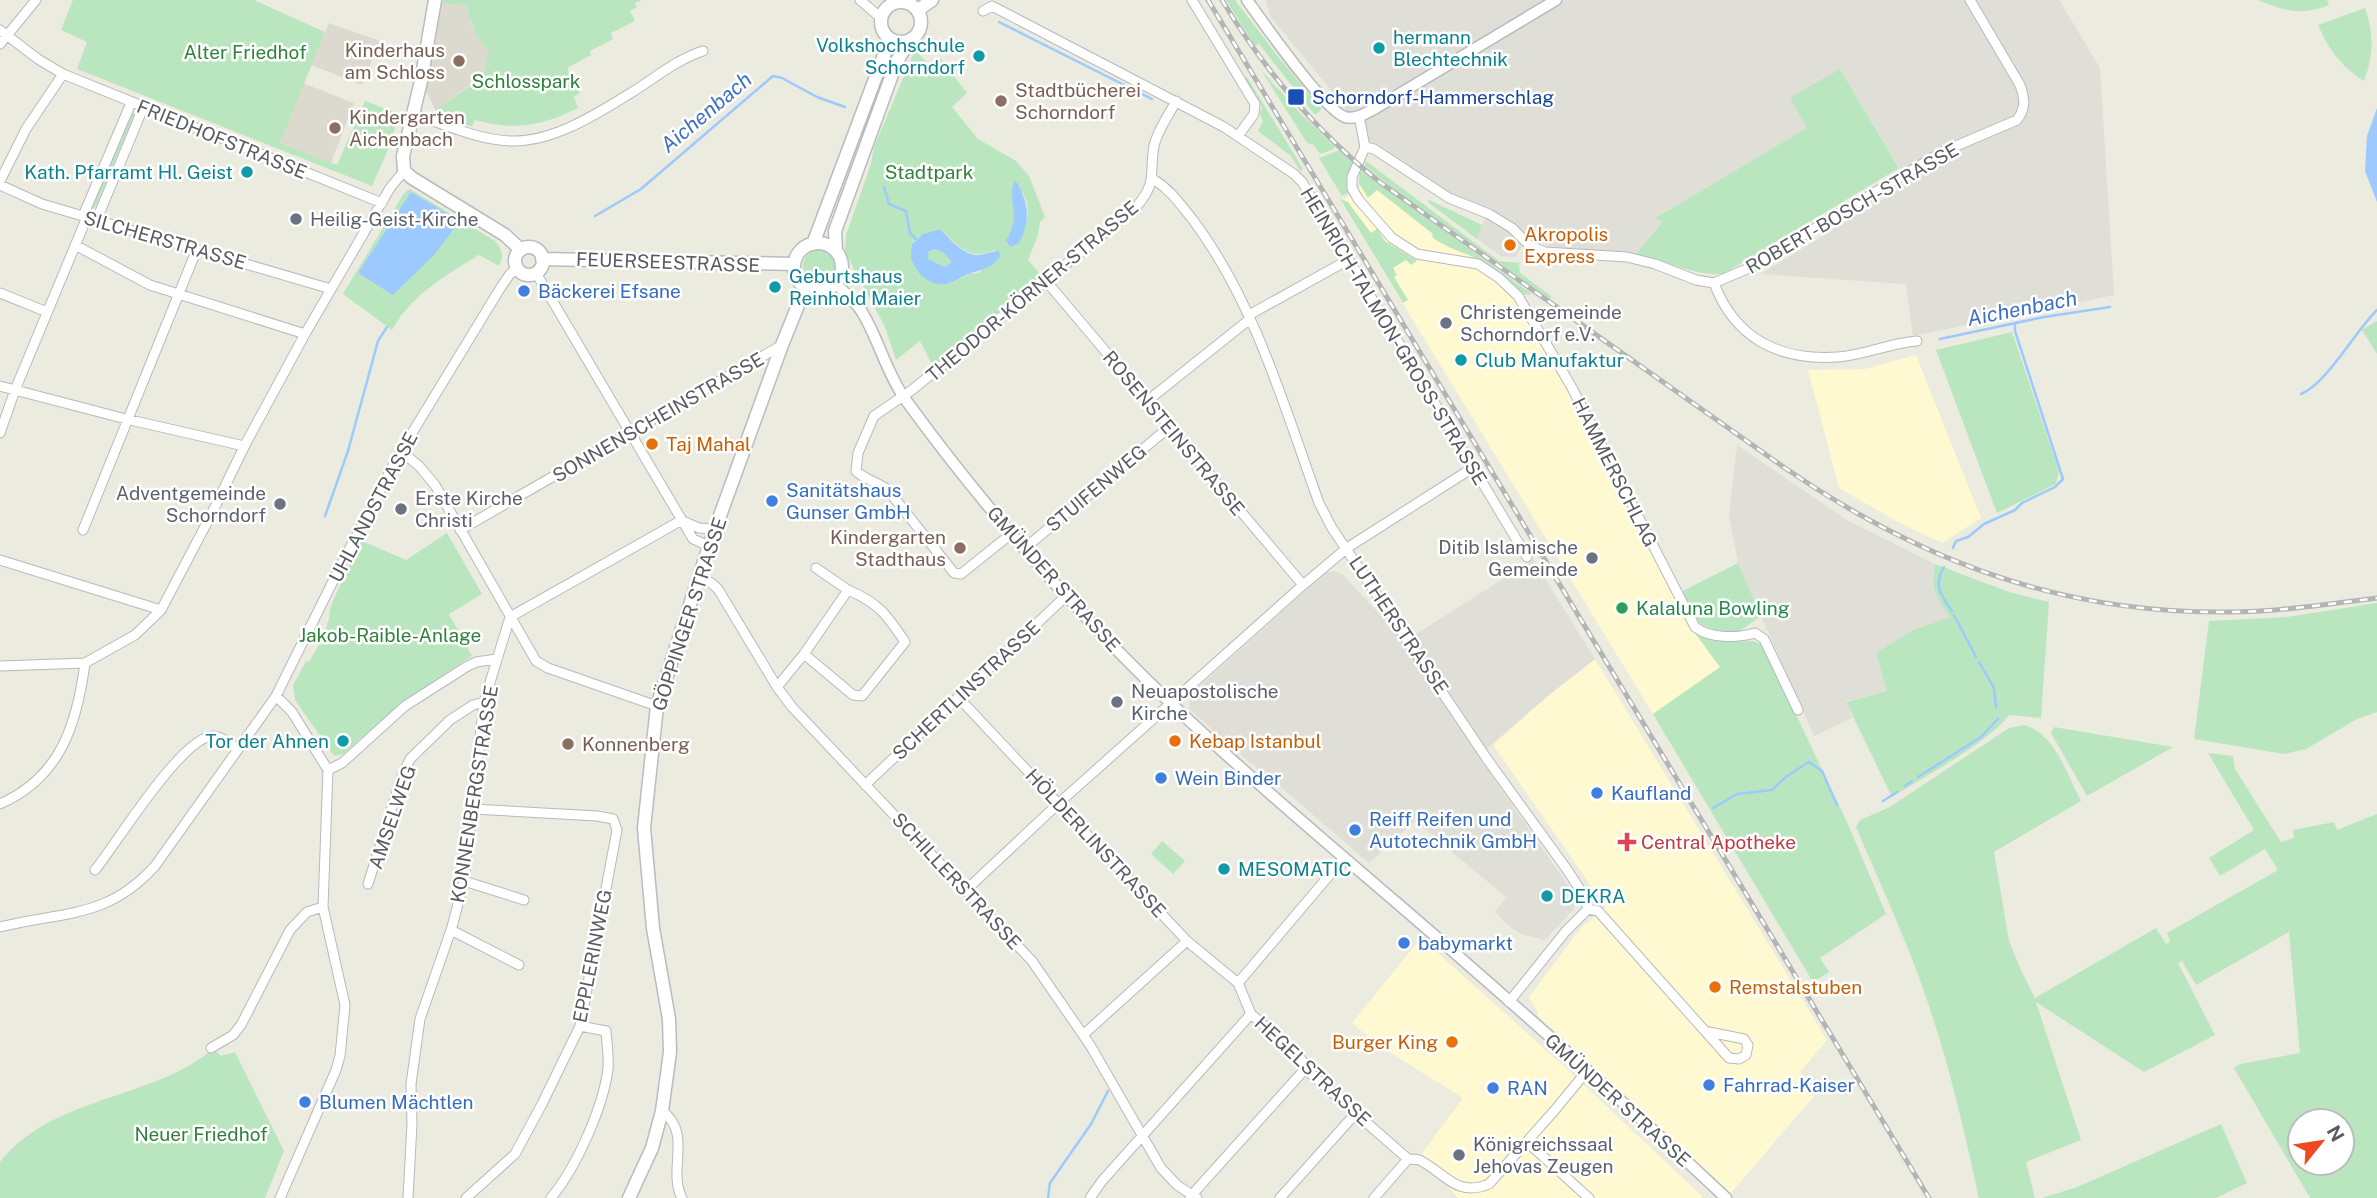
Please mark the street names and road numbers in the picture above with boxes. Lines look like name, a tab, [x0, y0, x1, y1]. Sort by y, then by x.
street label: FRIEDHOFSTRASSE	[134, 95, 310, 183]
street label: ROBERT-BOSCH-STRASSE	[1742, 138, 1962, 278]
street label: HEINRICH-TALMON-GROSS-STRASSE	[1296, 183, 1492, 489]
street label: THEODOR-KÖRNER-STRASSE	[922, 196, 1142, 386]
street label: SILCHERSTRASSE	[81, 206, 249, 274]
street label: FEUERSEESTRASSE	[575, 248, 761, 276]
street label: ROSENSTEINSTRASSE	[1099, 346, 1249, 520]
street label: SONNENSCHEINSTRASSE	[548, 347, 768, 487]
street label: HAMMERSCHLAG	[1568, 394, 1662, 550]
street label: UHLANDSTRASSE	[324, 428, 422, 586]
street label: STUIFENWEG	[1042, 440, 1150, 536]
street label: GMÜNDER STRASSE	[983, 502, 1125, 656]
street label: GÖPPINGER STRASSE	[647, 514, 731, 714]
street label: LUTHERSTRASSE	[1345, 552, 1453, 698]
street label: SCHERTLINSTRASSE	[888, 616, 1044, 764]
street label: KONNENBERGSTRASSE	[446, 684, 502, 904]
street label: AMSELWEG	[364, 762, 420, 872]
street label: HÖLDERLINSTRASSE	[1021, 764, 1171, 922]
street label: SCHILLERSTRASSE	[888, 808, 1026, 954]
street label: EPPLERINWEG	[568, 887, 616, 1025]
street label: HEGELSTRASSE	[1250, 1012, 1376, 1130]
street label: GMÜNDER STRASSE	[1541, 1029, 1695, 1171]

